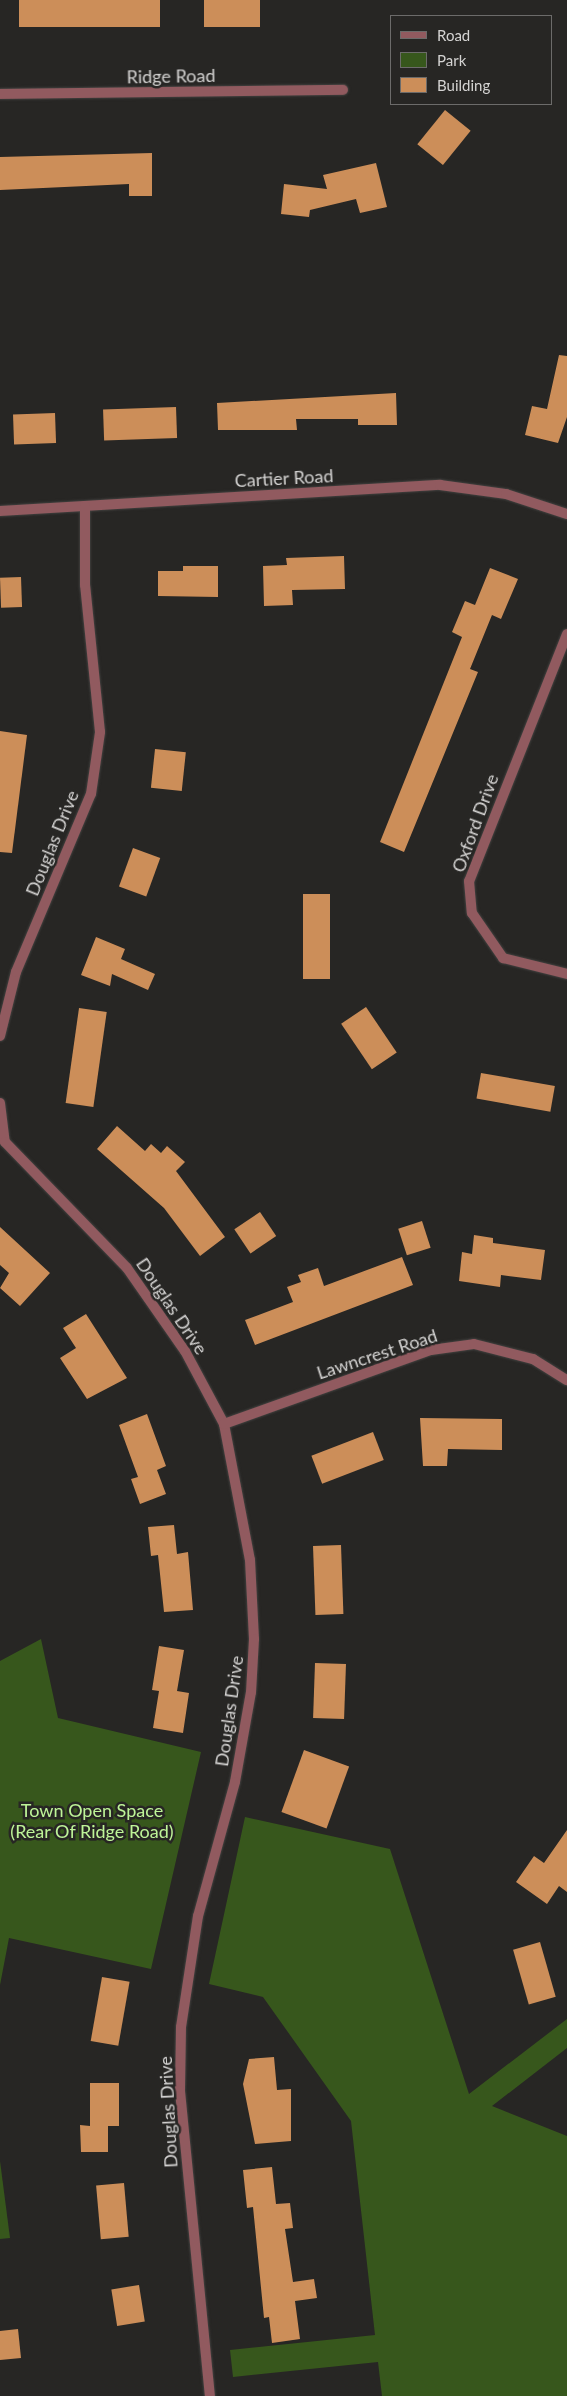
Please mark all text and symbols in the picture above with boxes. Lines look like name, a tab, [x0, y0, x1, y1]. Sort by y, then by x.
legend	[390, 15, 552, 105]
text: Road	[437, 26, 470, 44]
text: Park	[437, 51, 466, 69]
street label: Ridge Road	[126, 64, 216, 88]
text: Building	[437, 76, 490, 94]
street label: Cartier Road	[234, 465, 334, 491]
street label: Oxford Drive	[447, 771, 503, 875]
street label: Douglas Drive	[21, 787, 83, 899]
street label: Douglas Drive	[132, 1254, 212, 1358]
street label: Lawncrest Road	[314, 1324, 440, 1384]
street label: Douglas Drive	[211, 1654, 247, 1768]
park label: Town Open Space (Rear Of Ridge Road)	[10, 1800, 174, 1842]
street label: Douglas Drive	[154, 2056, 182, 2168]

